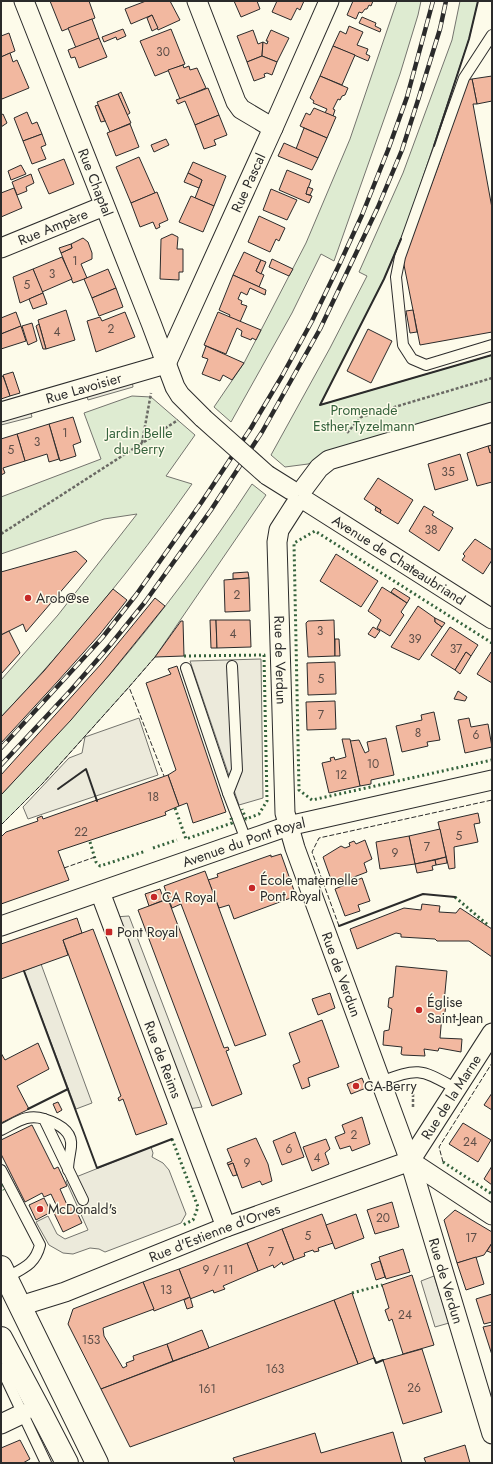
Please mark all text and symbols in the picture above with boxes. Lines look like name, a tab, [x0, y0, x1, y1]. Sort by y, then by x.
house number: 30	[156, 43, 170, 61]
street label: Rue Chaptal	[73, 145, 118, 219]
street label: Rue Pascal	[226, 150, 270, 216]
street label: Rue Ampère	[15, 204, 91, 250]
house number: 1	[72, 252, 78, 270]
house number: 3	[49, 265, 56, 283]
house number: 5	[24, 276, 31, 294]
house number: 2	[108, 320, 115, 338]
house number: 4	[54, 323, 61, 341]
street label: Rue Lavoisier	[43, 367, 124, 408]
park label: Promenade Esther Tyzelmann	[313, 400, 415, 436]
park label: Jardin Belle du Berry	[104, 423, 172, 459]
house number: 1	[62, 424, 68, 442]
house number: 3	[34, 433, 41, 451]
house number: 5	[8, 441, 15, 459]
house number: 35	[441, 463, 455, 481]
street label: Avenue de Chateaubriand	[328, 510, 469, 610]
house number: 38	[424, 521, 438, 539]
house number: 2	[234, 586, 241, 604]
place label: Arob@se	[36, 588, 89, 608]
marker: Arob@se	[23, 593, 33, 603]
street label: Rue de Verdun	[269, 615, 292, 705]
house number: 3	[317, 622, 324, 640]
house number: 4	[230, 625, 237, 643]
house number: 39	[408, 630, 422, 648]
house number: 37	[450, 640, 463, 658]
house number: 5	[318, 670, 325, 688]
house number: 7	[318, 706, 325, 724]
house number: 8	[415, 724, 421, 742]
house number: 6	[473, 726, 480, 744]
house number: 10	[367, 755, 379, 773]
house number: 12	[335, 766, 347, 784]
house number: 18	[147, 788, 159, 806]
street label: Avenue du Pont Royal	[180, 812, 307, 872]
house number: 22	[74, 823, 88, 841]
house number: 5	[456, 827, 463, 845]
house number: 7	[424, 838, 431, 856]
house number: 9	[392, 844, 399, 862]
place label: École maternelle Pont Royal	[260, 870, 358, 906]
marker: École maternelle Pont Royal	[247, 883, 257, 893]
place label: CA Royal	[162, 887, 216, 907]
marker: CA Royal	[149, 892, 159, 902]
place label: Pont Royal	[117, 922, 178, 942]
marker: Pont Royal	[104, 927, 114, 937]
street label: Rue de Verdun	[317, 929, 366, 1020]
place label: Église Saint-Jean	[427, 992, 483, 1028]
marker: Église Saint-Jean	[414, 1005, 424, 1015]
street label: Rue de Reims	[139, 1018, 187, 1101]
street label: Rue de la Marne	[416, 1050, 486, 1144]
place label: CA-Berry	[364, 1076, 418, 1096]
marker: CA-Berry	[351, 1081, 361, 1091]
house number: 2	[351, 1126, 358, 1144]
house number: 24	[463, 1133, 477, 1151]
house number: 6	[286, 1140, 293, 1158]
house number: 4	[314, 1149, 321, 1167]
house number: 9	[244, 1154, 251, 1172]
street label: Rue d'Estienne d'Orves	[146, 1198, 283, 1267]
place label: McDonald's	[48, 1199, 117, 1219]
marker: McDonald's	[35, 1204, 45, 1214]
house number: 20	[376, 1209, 390, 1227]
house number: 5	[305, 1227, 312, 1245]
house number: 17	[465, 1229, 478, 1247]
street label: Rue de Verdun	[424, 1235, 468, 1326]
house number: 7	[268, 1243, 275, 1261]
house number: 9 / 11	[202, 1261, 234, 1279]
house number: 13	[160, 1281, 172, 1299]
house number: 24	[398, 1306, 412, 1324]
house number: 153	[82, 1331, 101, 1349]
house number: 163	[266, 1360, 285, 1378]
house number: 26	[407, 1379, 421, 1397]
house number: 161	[198, 1380, 216, 1398]

